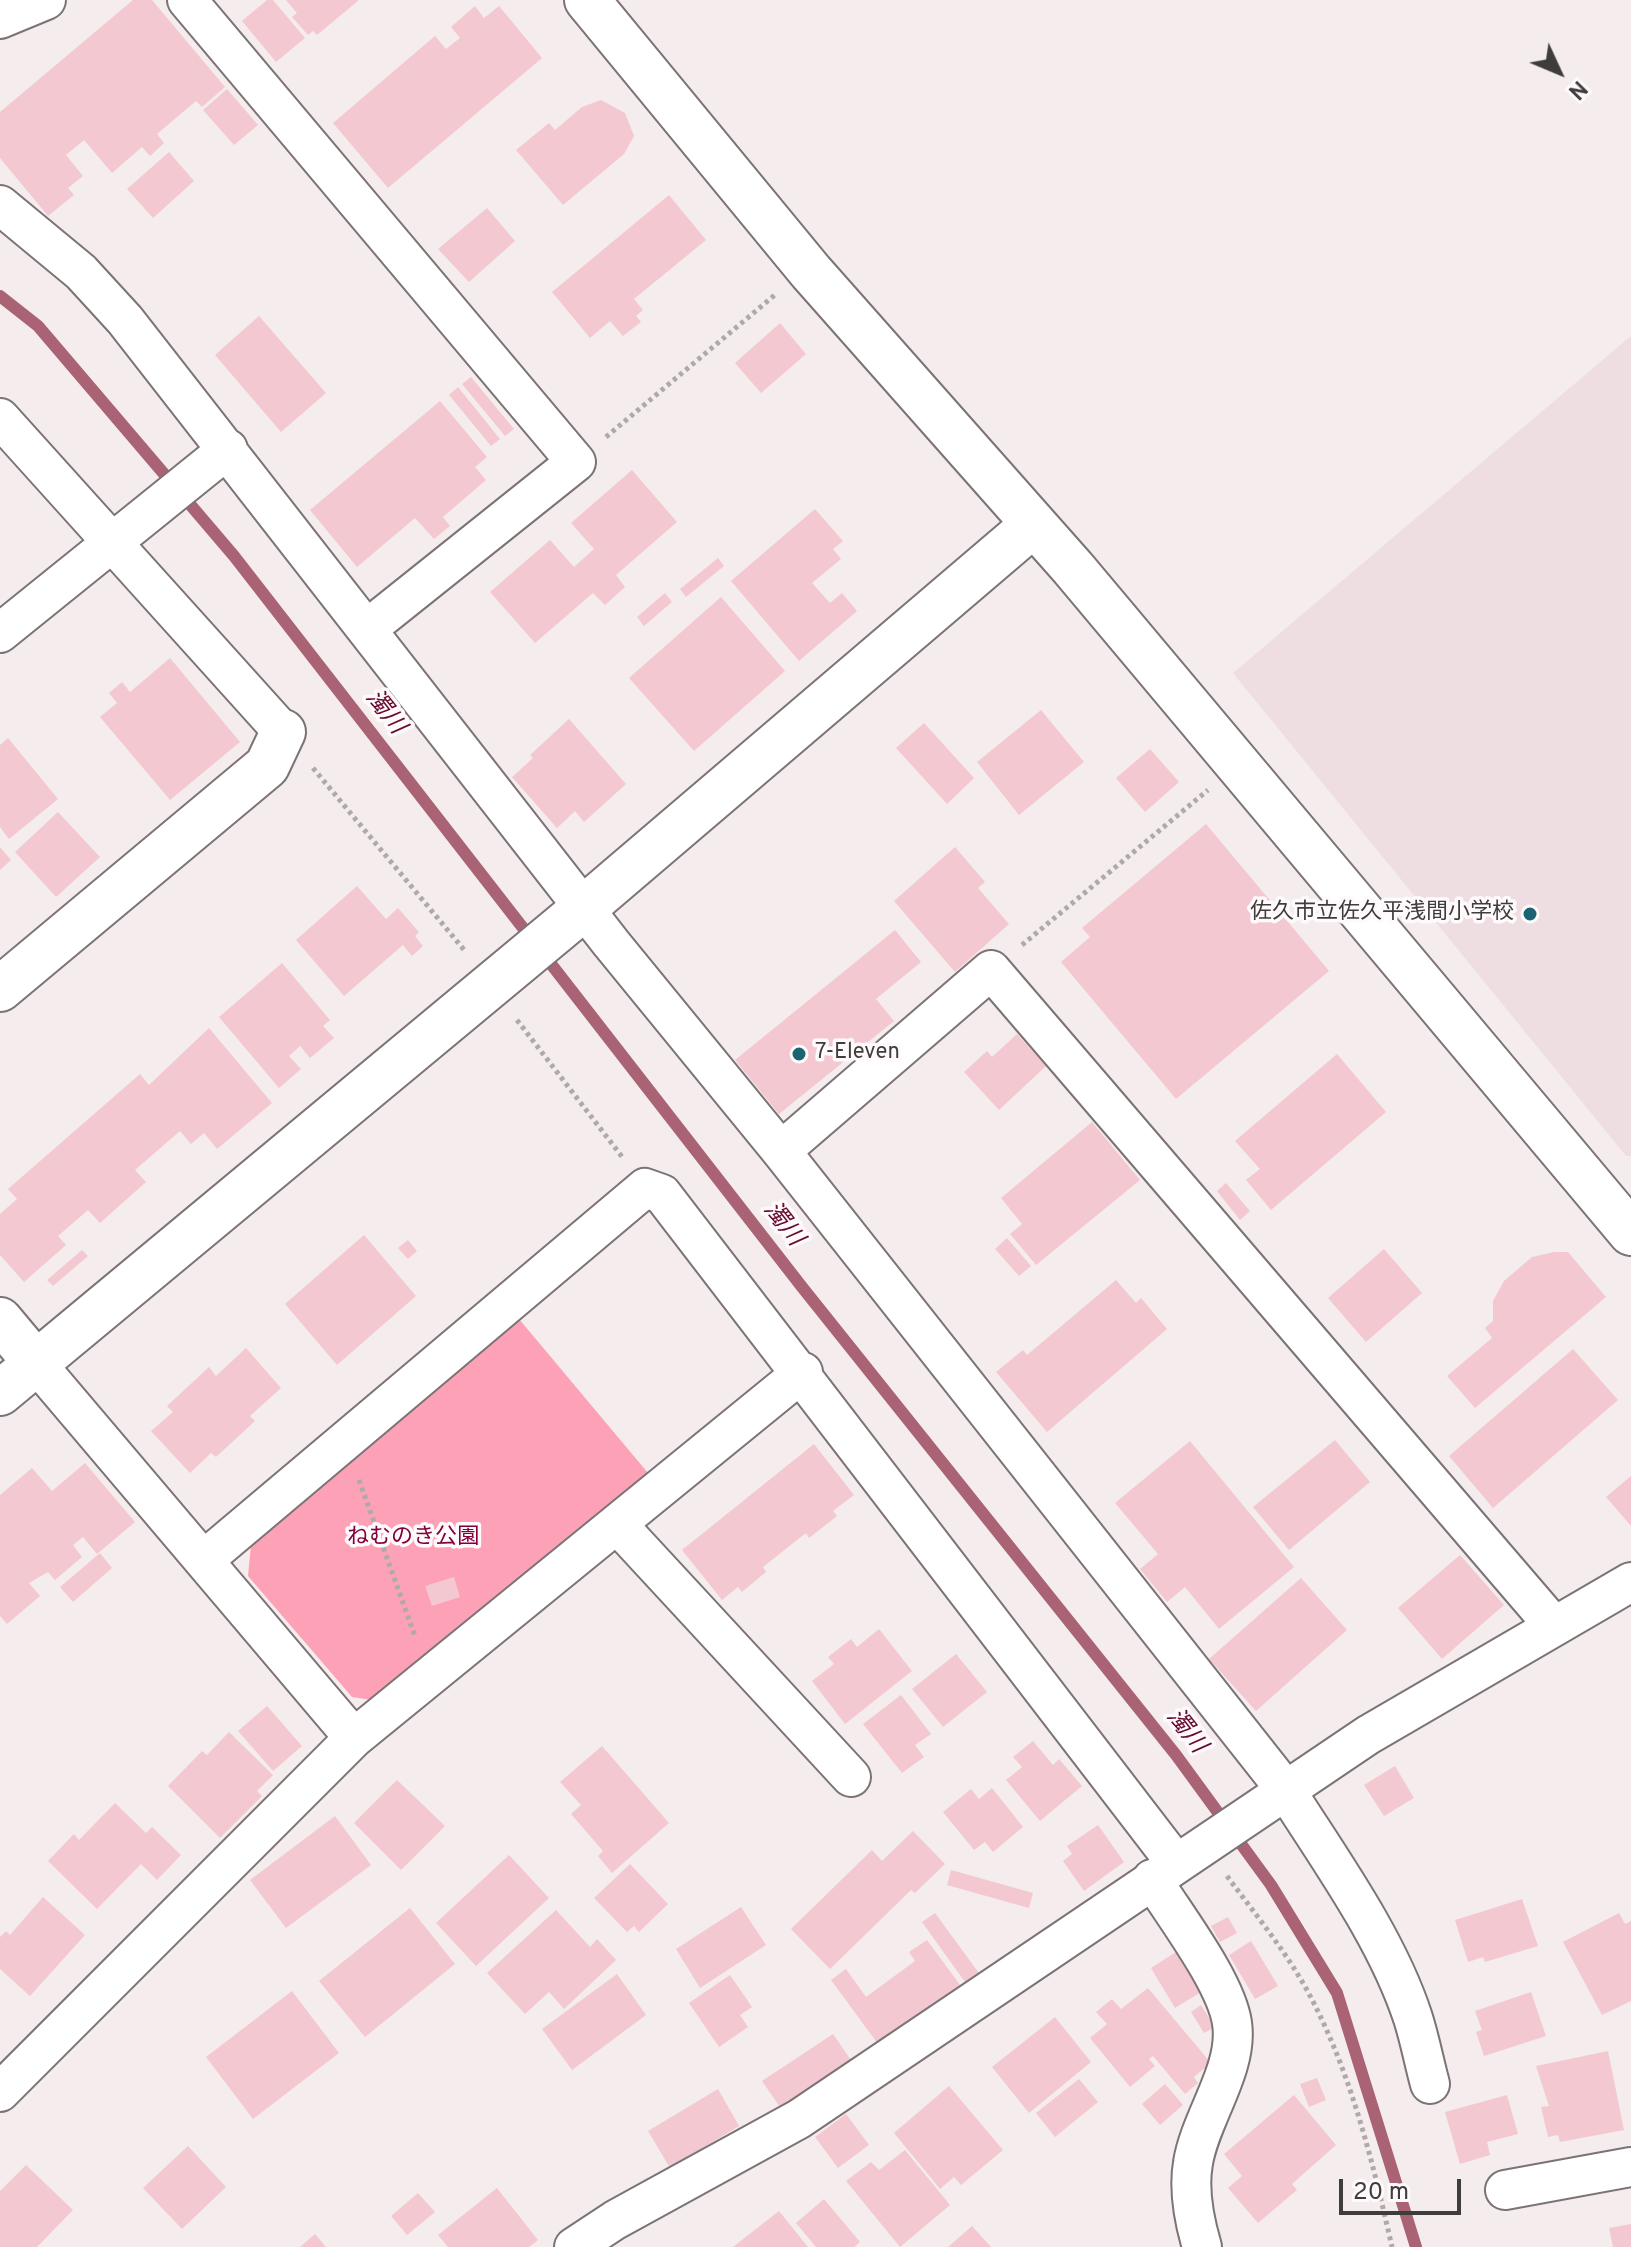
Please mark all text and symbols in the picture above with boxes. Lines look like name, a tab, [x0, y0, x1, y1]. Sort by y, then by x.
north arrow	[1519, 32, 1599, 112]
text: N	[1561, 74, 1592, 104]
water label: 濁川	[358, 685, 410, 741]
place label: 佐久市立佐久平浅間小学校	[1250, 901, 1514, 927]
marker: 佐久市立佐久平浅間小学校	[1521, 905, 1539, 923]
place label: 7-Eleven	[815, 1041, 900, 1067]
marker: 7-Eleven	[790, 1045, 808, 1063]
water label: 濁川	[756, 1197, 808, 1253]
park label: ねむのき公園	[347, 1526, 479, 1552]
water label: 濁川	[1159, 1704, 1211, 1760]
scale bar	[1343, 2163, 1465, 2213]
text: 20 m	[1353, 2178, 1409, 2208]

